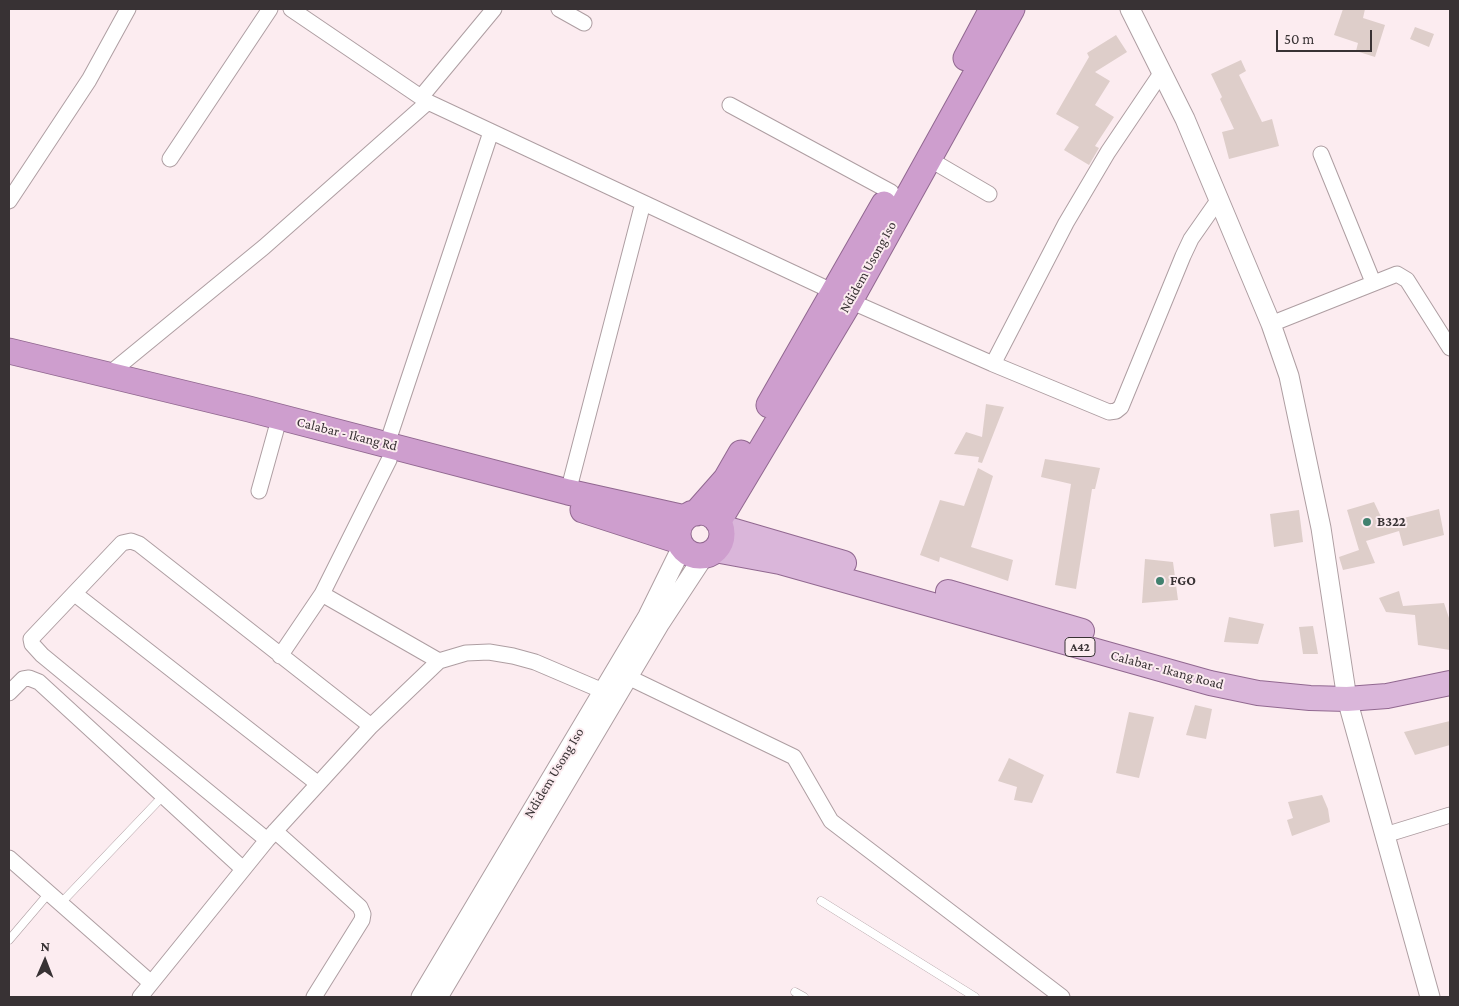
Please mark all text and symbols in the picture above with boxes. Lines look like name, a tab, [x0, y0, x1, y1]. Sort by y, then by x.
scale bar	[1279, 20, 1375, 52]
text: 50 m	[1284, 31, 1314, 47]
street label: Ndidem Usong Iso	[836, 218, 900, 316]
street label: Calabar - Ikang Rd	[295, 413, 399, 455]
place label: B322	[1377, 514, 1406, 530]
marker: B322	[1361, 516, 1373, 528]
place label: FGO	[1170, 573, 1196, 589]
marker: FGO	[1154, 575, 1166, 587]
road number: A42	[1065, 638, 1095, 656]
street label: Calabar - Ikang Road	[1109, 647, 1225, 693]
street label: Ndidem Usong Iso	[520, 725, 588, 821]
north arrow	[20, 936, 70, 986]
text: N	[40, 938, 50, 954]

